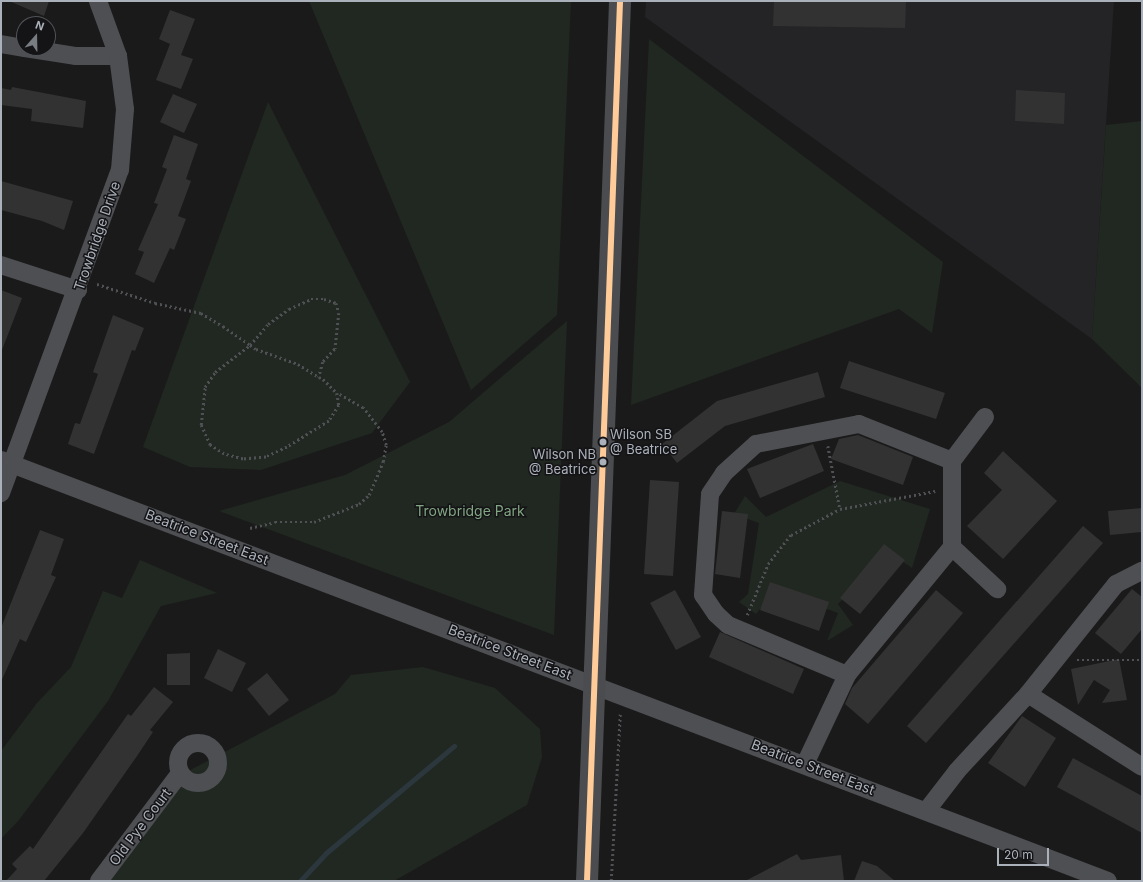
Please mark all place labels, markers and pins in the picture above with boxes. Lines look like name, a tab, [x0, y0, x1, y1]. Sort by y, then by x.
place label: Wilson SB @ Beatrice	[610, 427, 677, 458]
marker: Wilson SB @ Beatrice	[598, 437, 608, 447]
place label: Wilson NB @ Beatrice	[529, 447, 596, 478]
marker: Wilson NB @ Beatrice	[598, 457, 608, 467]

